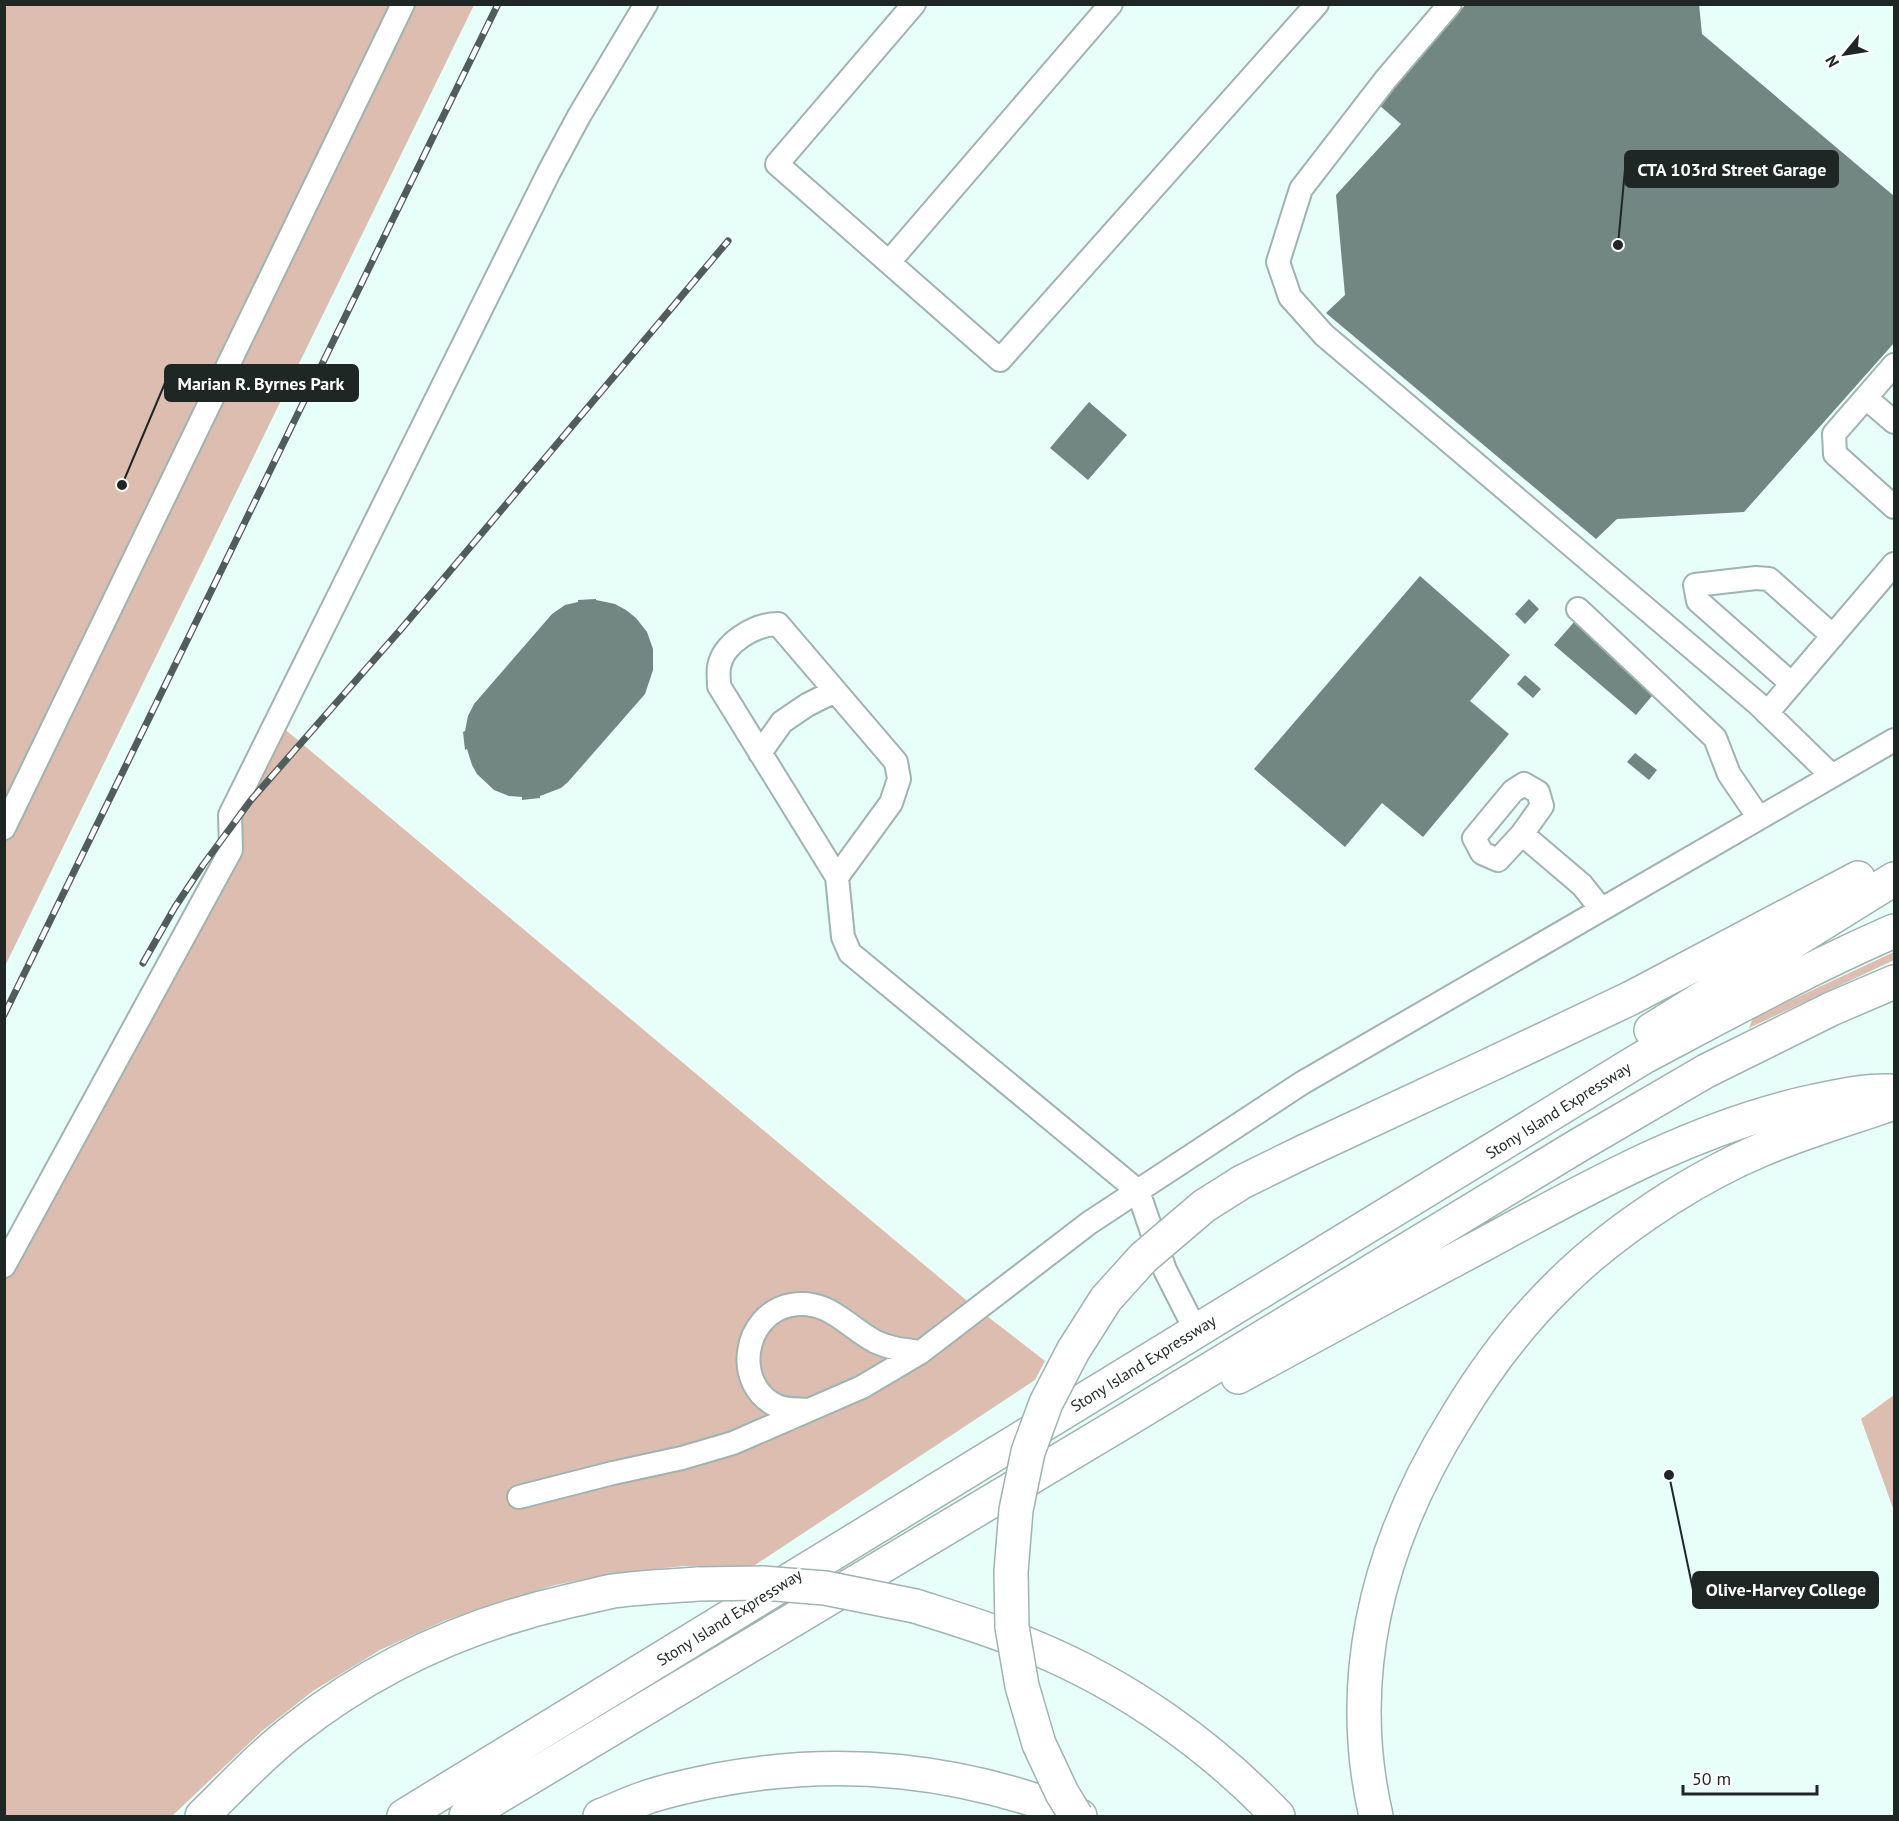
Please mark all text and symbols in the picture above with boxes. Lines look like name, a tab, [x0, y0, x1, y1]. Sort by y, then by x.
north arrow	[1815, 24, 1875, 84]
text: N	[1821, 52, 1843, 71]
callout: CTA 103rd Street Garage	[1625, 151, 1838, 187]
text: CTA 103rd Street Garage	[1638, 158, 1826, 181]
callout: Marian R. Byrnes Park	[165, 365, 358, 401]
text: Marian R. Byrnes Park	[178, 372, 345, 395]
street label: Stony Island Expressway	[1482, 1057, 1635, 1163]
street label: Stony Island Expressway	[1067, 1310, 1220, 1416]
street label: Stony Island Expressway	[653, 1564, 806, 1670]
callout: Olive-Harvey College	[1693, 1572, 1878, 1608]
text: Olive-Harvey College	[1706, 1578, 1866, 1601]
scale bar	[1683, 1758, 1816, 1796]
text: 50 m	[1692, 1767, 1731, 1790]

